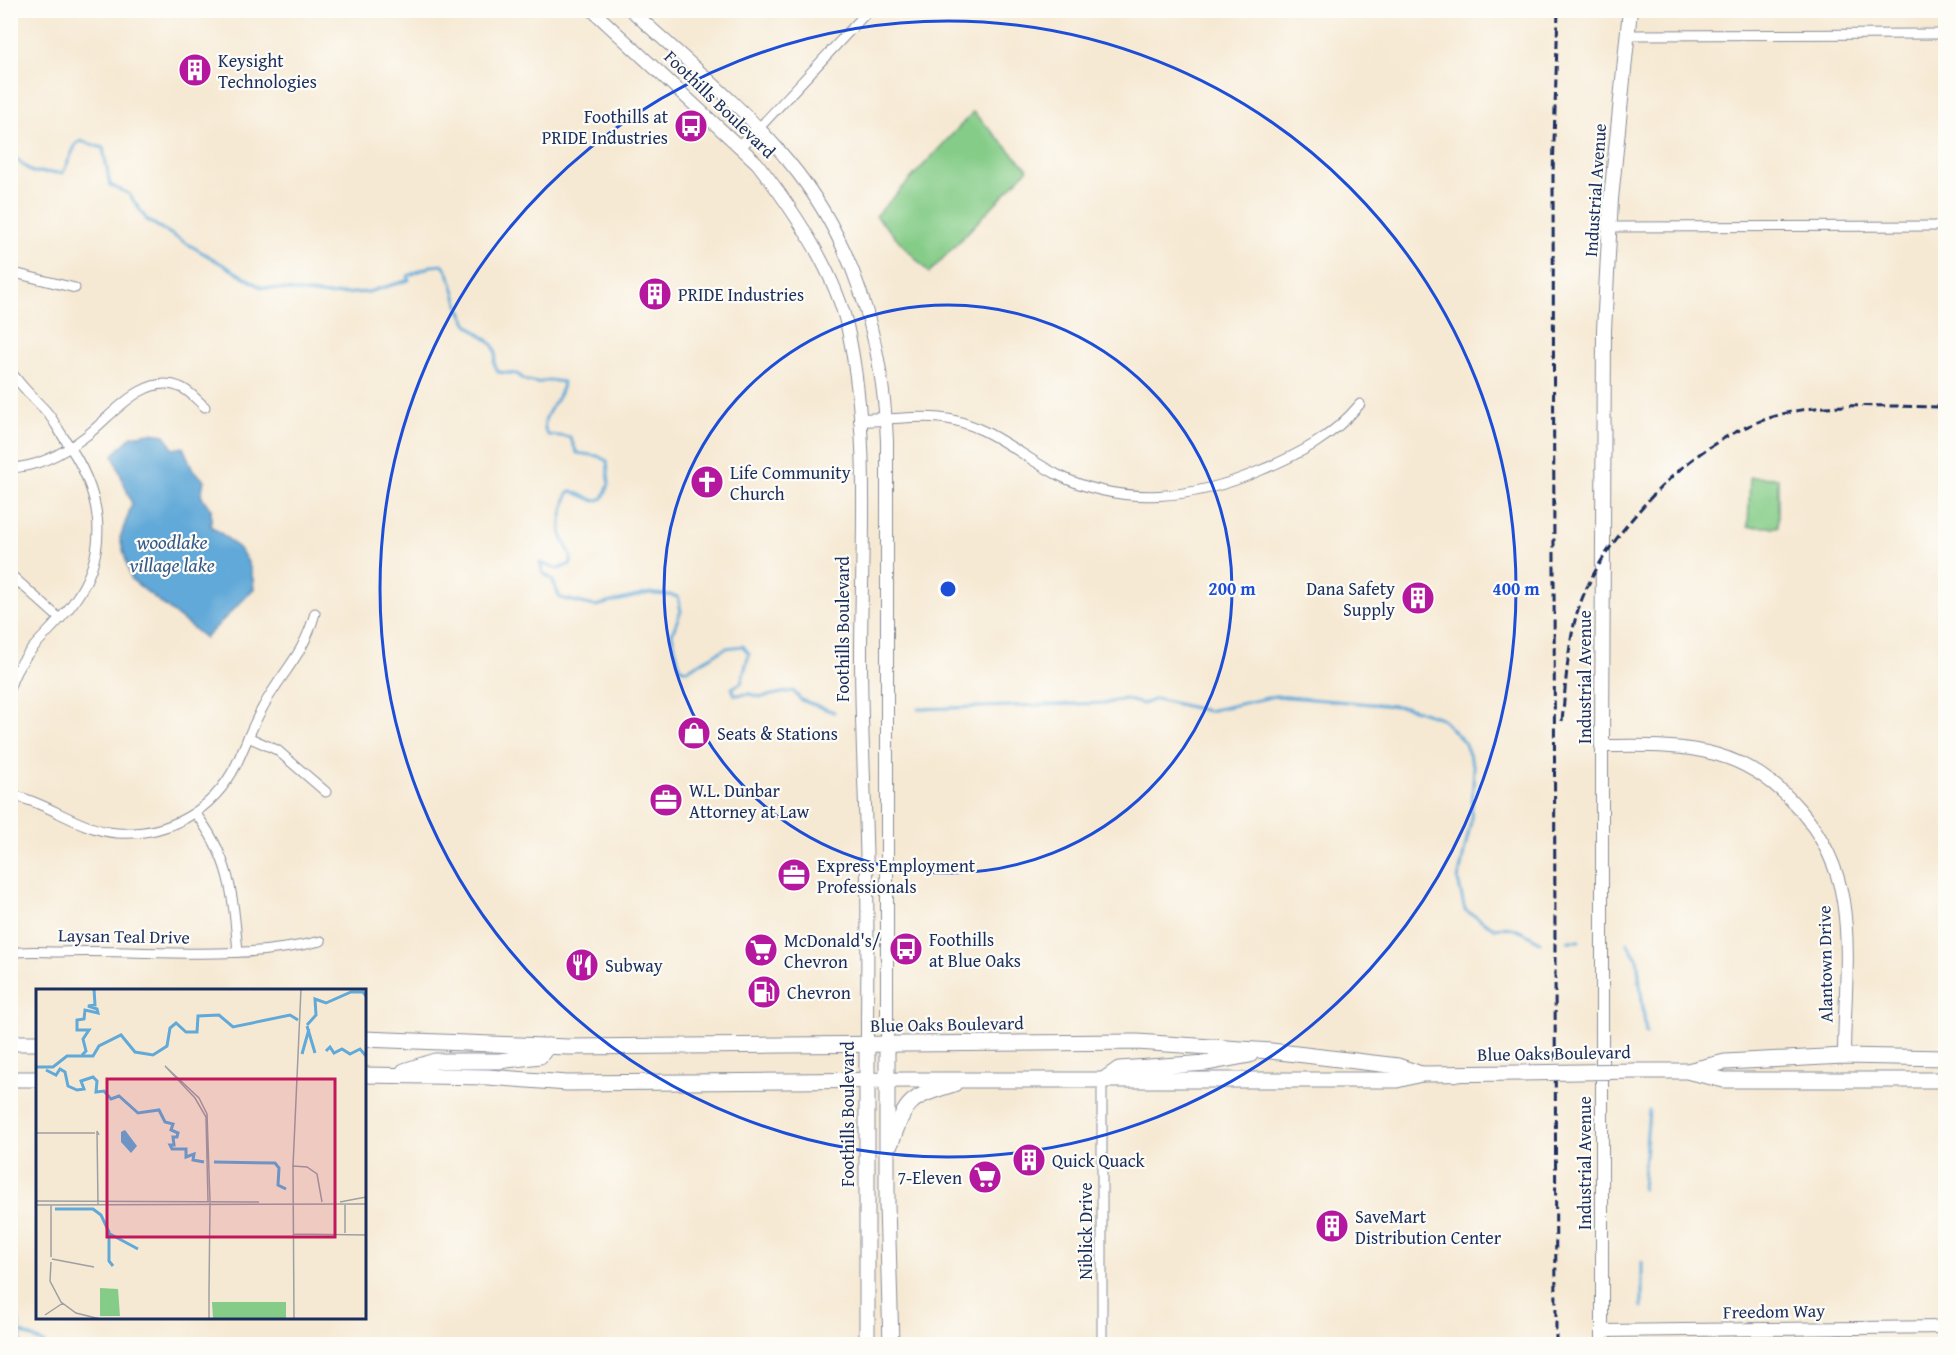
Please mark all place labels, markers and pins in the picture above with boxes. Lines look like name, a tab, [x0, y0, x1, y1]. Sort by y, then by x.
place label: Keysight Technologies	[218, 47, 317, 95]
building icon: Keysight Technologies	[177, 52, 213, 88]
place label: Foothills at PRIDE Industries	[542, 103, 669, 151]
bus stop icon: Foothills at PRIDE Industries	[673, 108, 709, 144]
building icon: PRIDE Industries	[637, 276, 673, 312]
place label: PRIDE Industries	[678, 281, 804, 308]
place label: Life Community Church	[730, 459, 851, 507]
church icon: Life Community Church	[689, 464, 725, 500]
place label: Dana Safety Supply	[1306, 575, 1395, 623]
centre of rings	[938, 579, 958, 599]
building icon: Dana Safety Supply	[1400, 580, 1436, 616]
shop icon: Seats & Stations	[676, 715, 712, 751]
place label: Seats & Stations	[717, 720, 838, 747]
place label: W.L. Dunbar Attorney at Law	[689, 777, 810, 825]
office icon: W.L. Dunbar Attorney at Law	[648, 782, 684, 818]
place label: Express Employment Professionals	[817, 852, 976, 900]
office icon: Express Employment Professionals	[776, 857, 812, 893]
place label: Foothills at Blue Oaks	[929, 926, 1021, 974]
place label: McDonald's/ Chevron	[784, 927, 881, 975]
bus stop icon: Foothills at Blue Oaks	[888, 931, 924, 967]
supermarket icon: McDonald's/ Chevron	[743, 932, 779, 968]
restaurant icon: Subway	[564, 947, 600, 983]
place label: Subway	[605, 952, 663, 979]
fuel station icon: Chevron	[746, 974, 782, 1010]
place label: Chevron	[787, 979, 851, 1006]
building icon: Quick Quack	[1011, 1142, 1047, 1178]
place label: Quick Quack	[1052, 1147, 1145, 1174]
supermarket icon: 7-Eleven	[967, 1159, 1003, 1195]
place label: 7-Eleven	[897, 1164, 962, 1191]
place label: SaveMart Distribution Center	[1355, 1203, 1502, 1251]
building icon: SaveMart Distribution Center	[1314, 1208, 1350, 1244]

